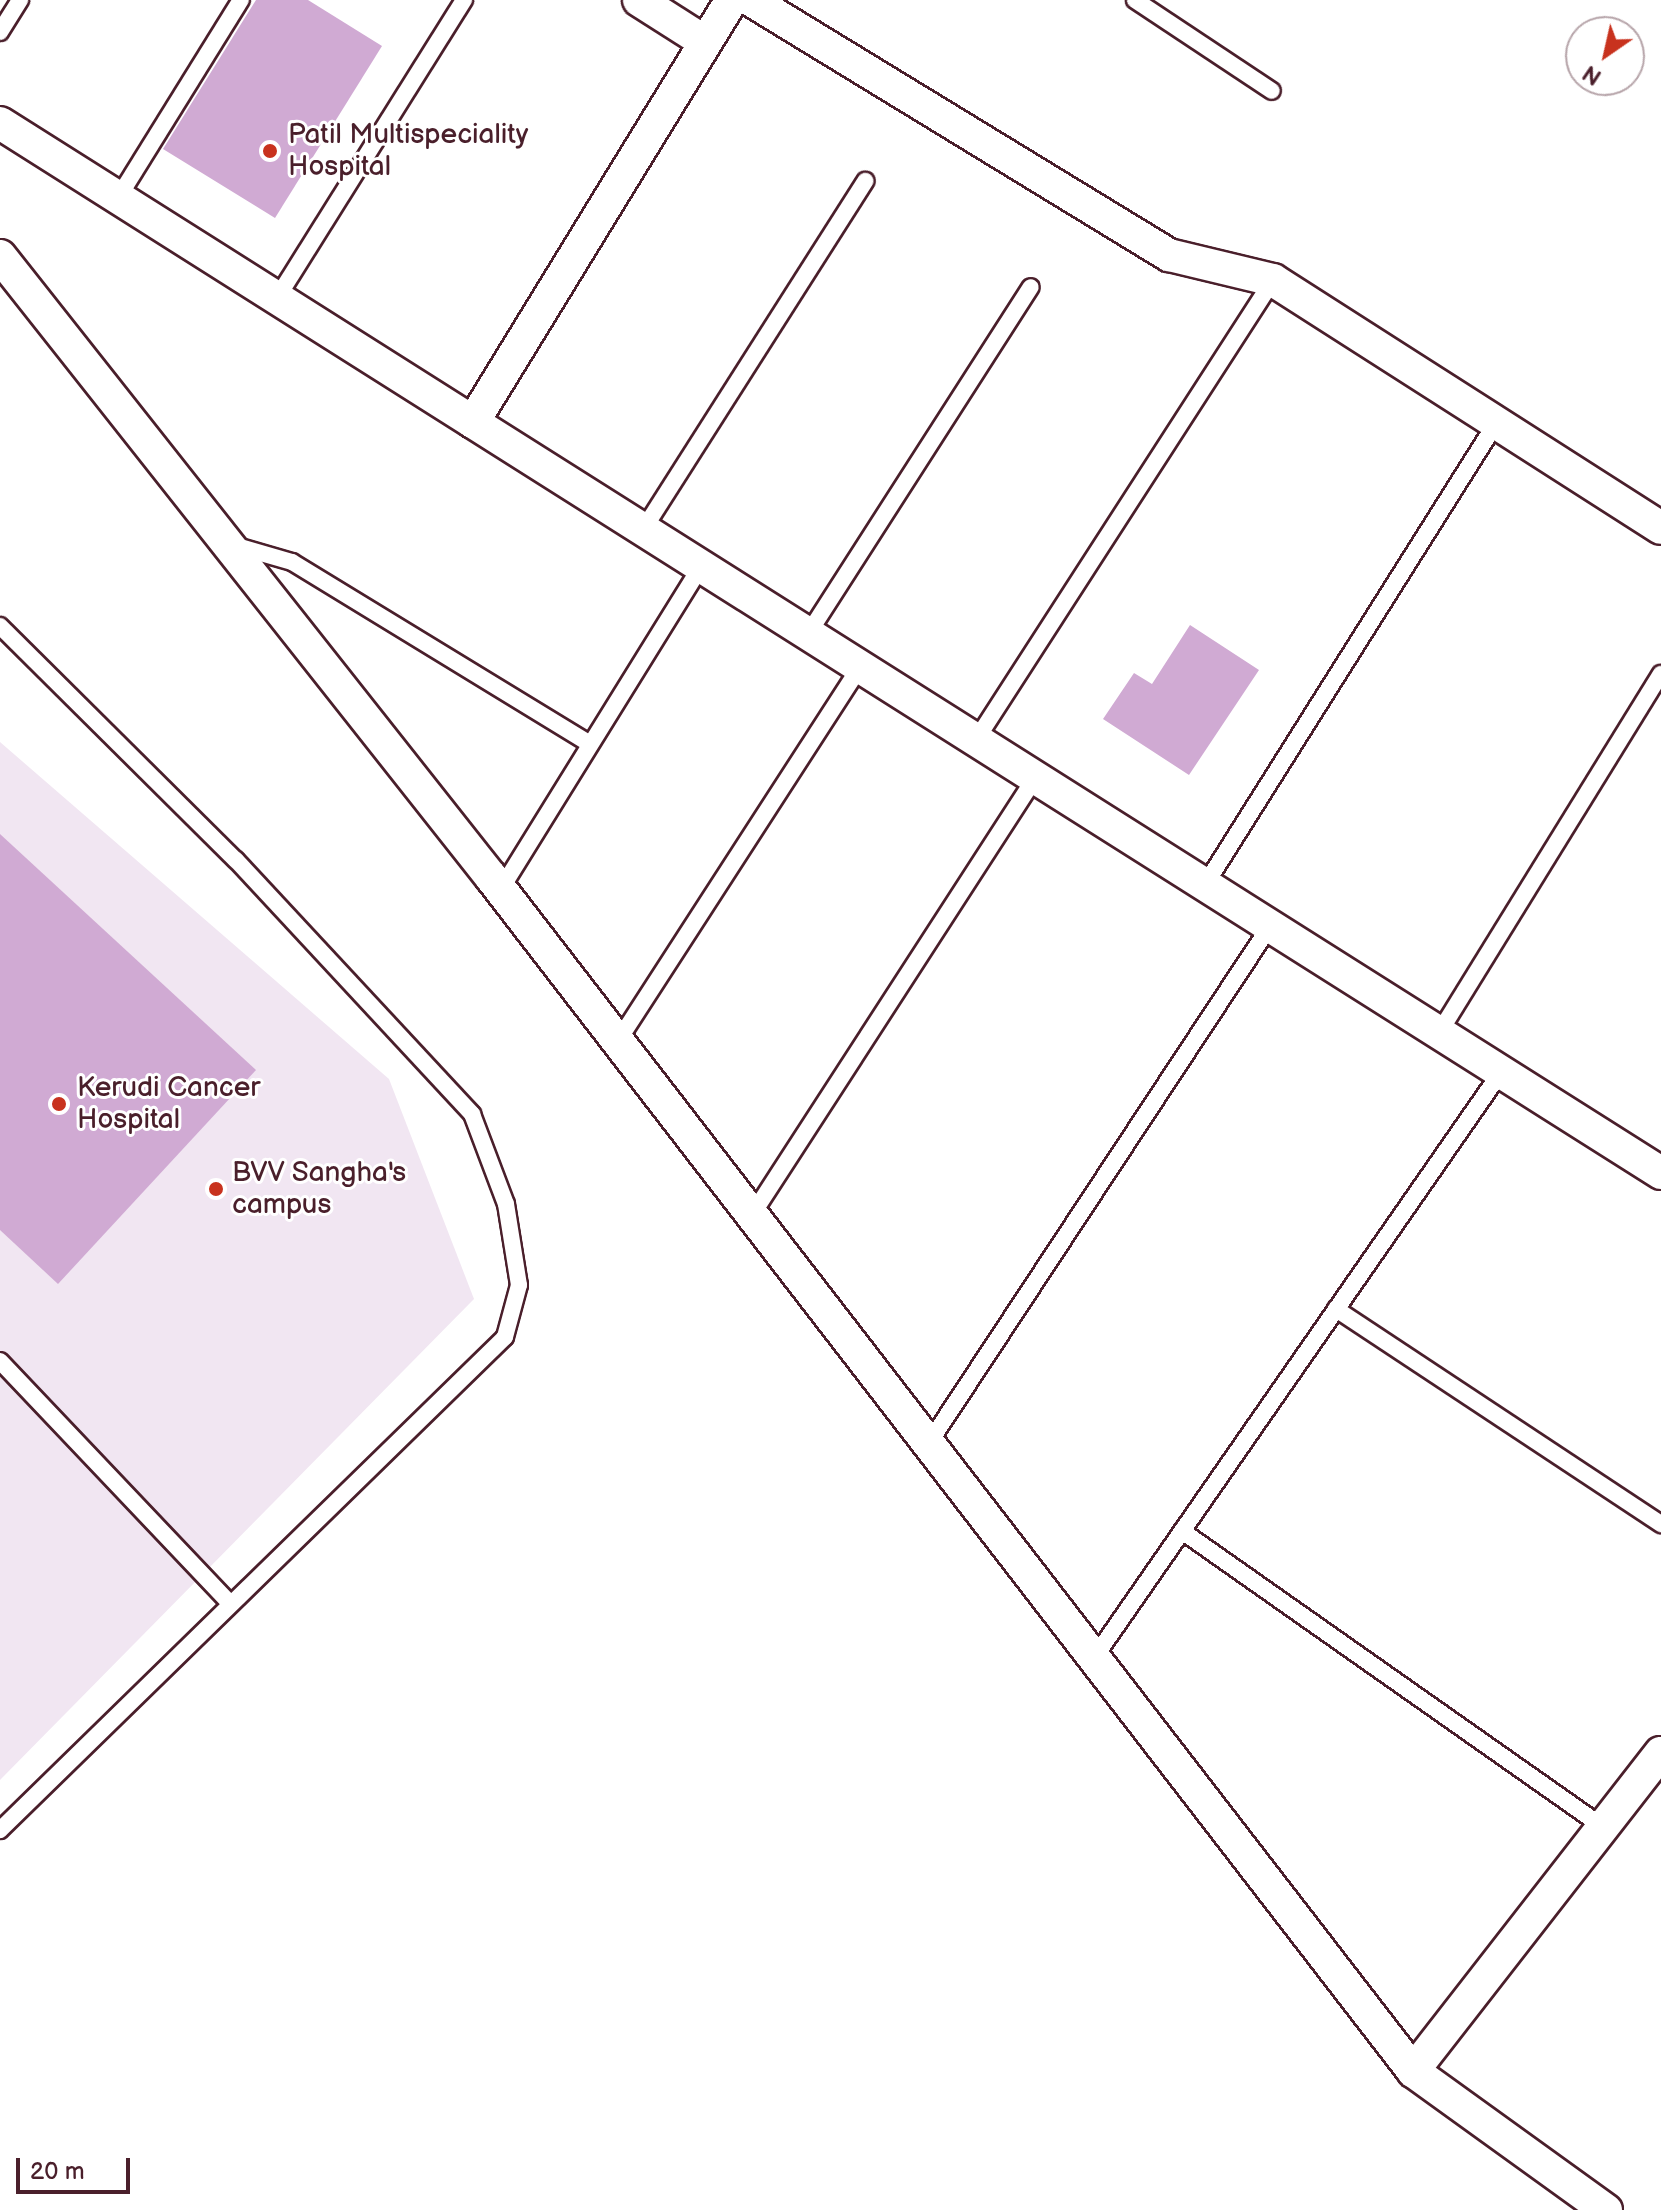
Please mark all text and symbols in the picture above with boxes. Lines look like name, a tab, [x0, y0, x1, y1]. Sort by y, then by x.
north arrow	[1565, 16, 1645, 96]
text: N	[1578, 59, 1607, 90]
place label: Patil Multispeciality Hospital	[288, 118, 528, 184]
marker: Patil Multispeciality Hospital	[259, 140, 281, 162]
place label: Kerudi Cancer Hospital	[77, 1071, 260, 1137]
marker: Kerudi Cancer Hospital	[48, 1093, 70, 1115]
place label: BVV Sangha's campus	[232, 1156, 407, 1222]
marker: BVV Sangha's campus	[207, 1180, 225, 1198]
scale bar	[20, 2142, 134, 2192]
text: 20 m	[30, 2157, 85, 2186]

